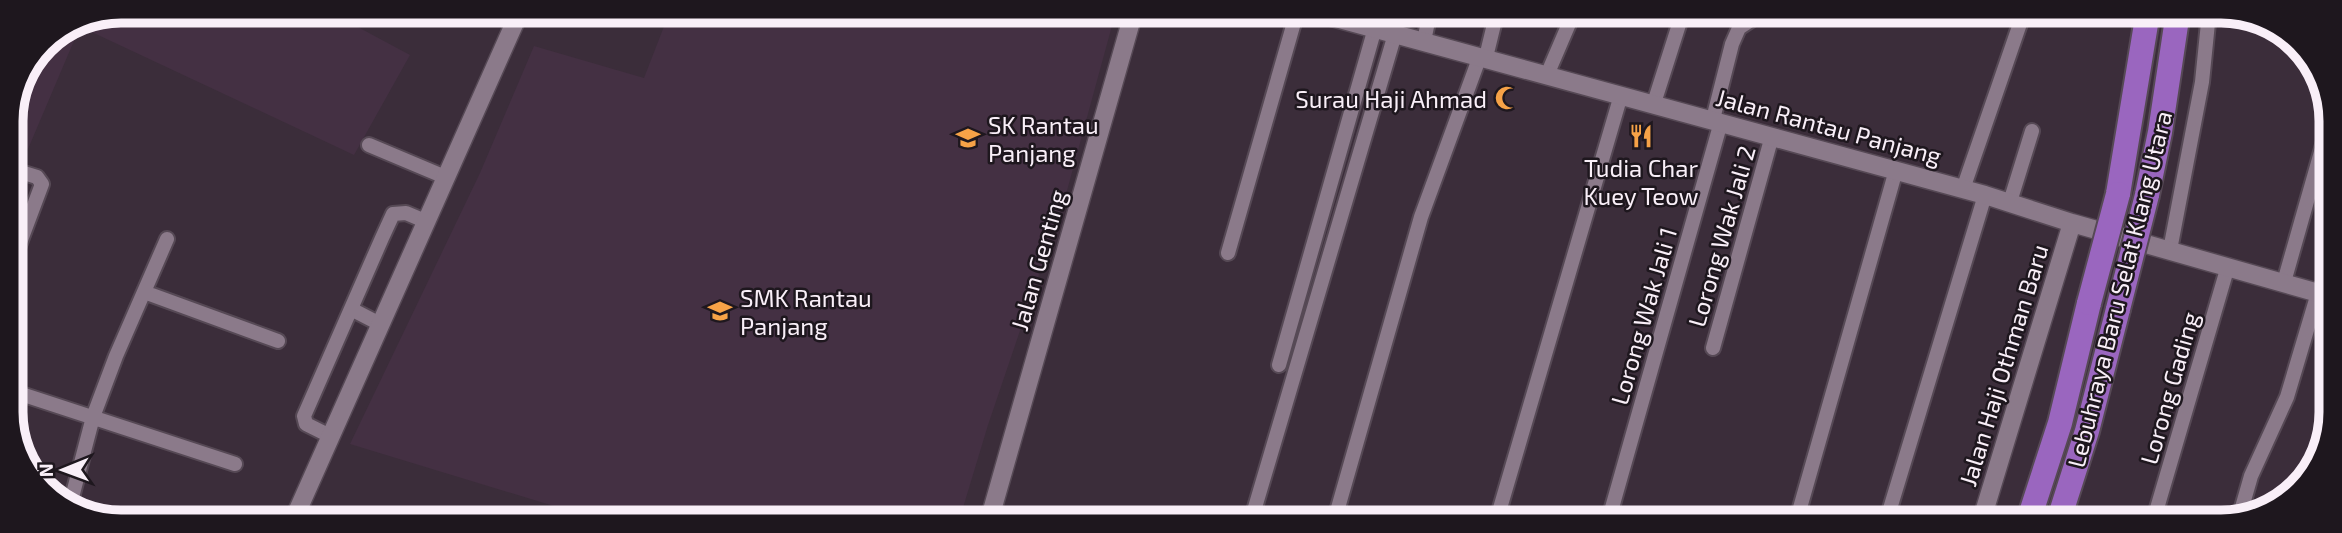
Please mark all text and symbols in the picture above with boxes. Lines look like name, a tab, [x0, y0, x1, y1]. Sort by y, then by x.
street label: Jalan Rantau Panjang	[1713, 82, 1945, 170]
place label: Surau Haji Ahmad	[1295, 84, 1487, 113]
mosque icon: Surau Haji Ahmad	[1493, 84, 1521, 112]
street label: Lebuhraya Baru Selat Klang Utara	[2061, 108, 2177, 470]
place label: SK Rantau Panjang	[988, 110, 1099, 167]
restaurant icon: Tudia Char Kuey Teow	[1627, 122, 1655, 150]
school or university icon: SK Rantau Panjang	[954, 124, 982, 152]
street label: Lorong Wak Jali 2	[1681, 142, 1761, 330]
place label: Tudia Char Kuey Teow	[1583, 153, 1699, 210]
street label: Jalan Genting	[1004, 186, 1072, 334]
street label: Lorong Wak Jali 1	[1604, 224, 1682, 408]
street label: Jalan Haji Othman Baru	[1952, 241, 2054, 489]
place label: SMK Rantau Panjang	[740, 283, 872, 340]
school or university icon: SMK Rantau Panjang	[706, 297, 734, 325]
street label: Lorong Gading	[2133, 309, 2205, 467]
north arrow	[28, 435, 98, 505]
text: N	[34, 463, 57, 477]

